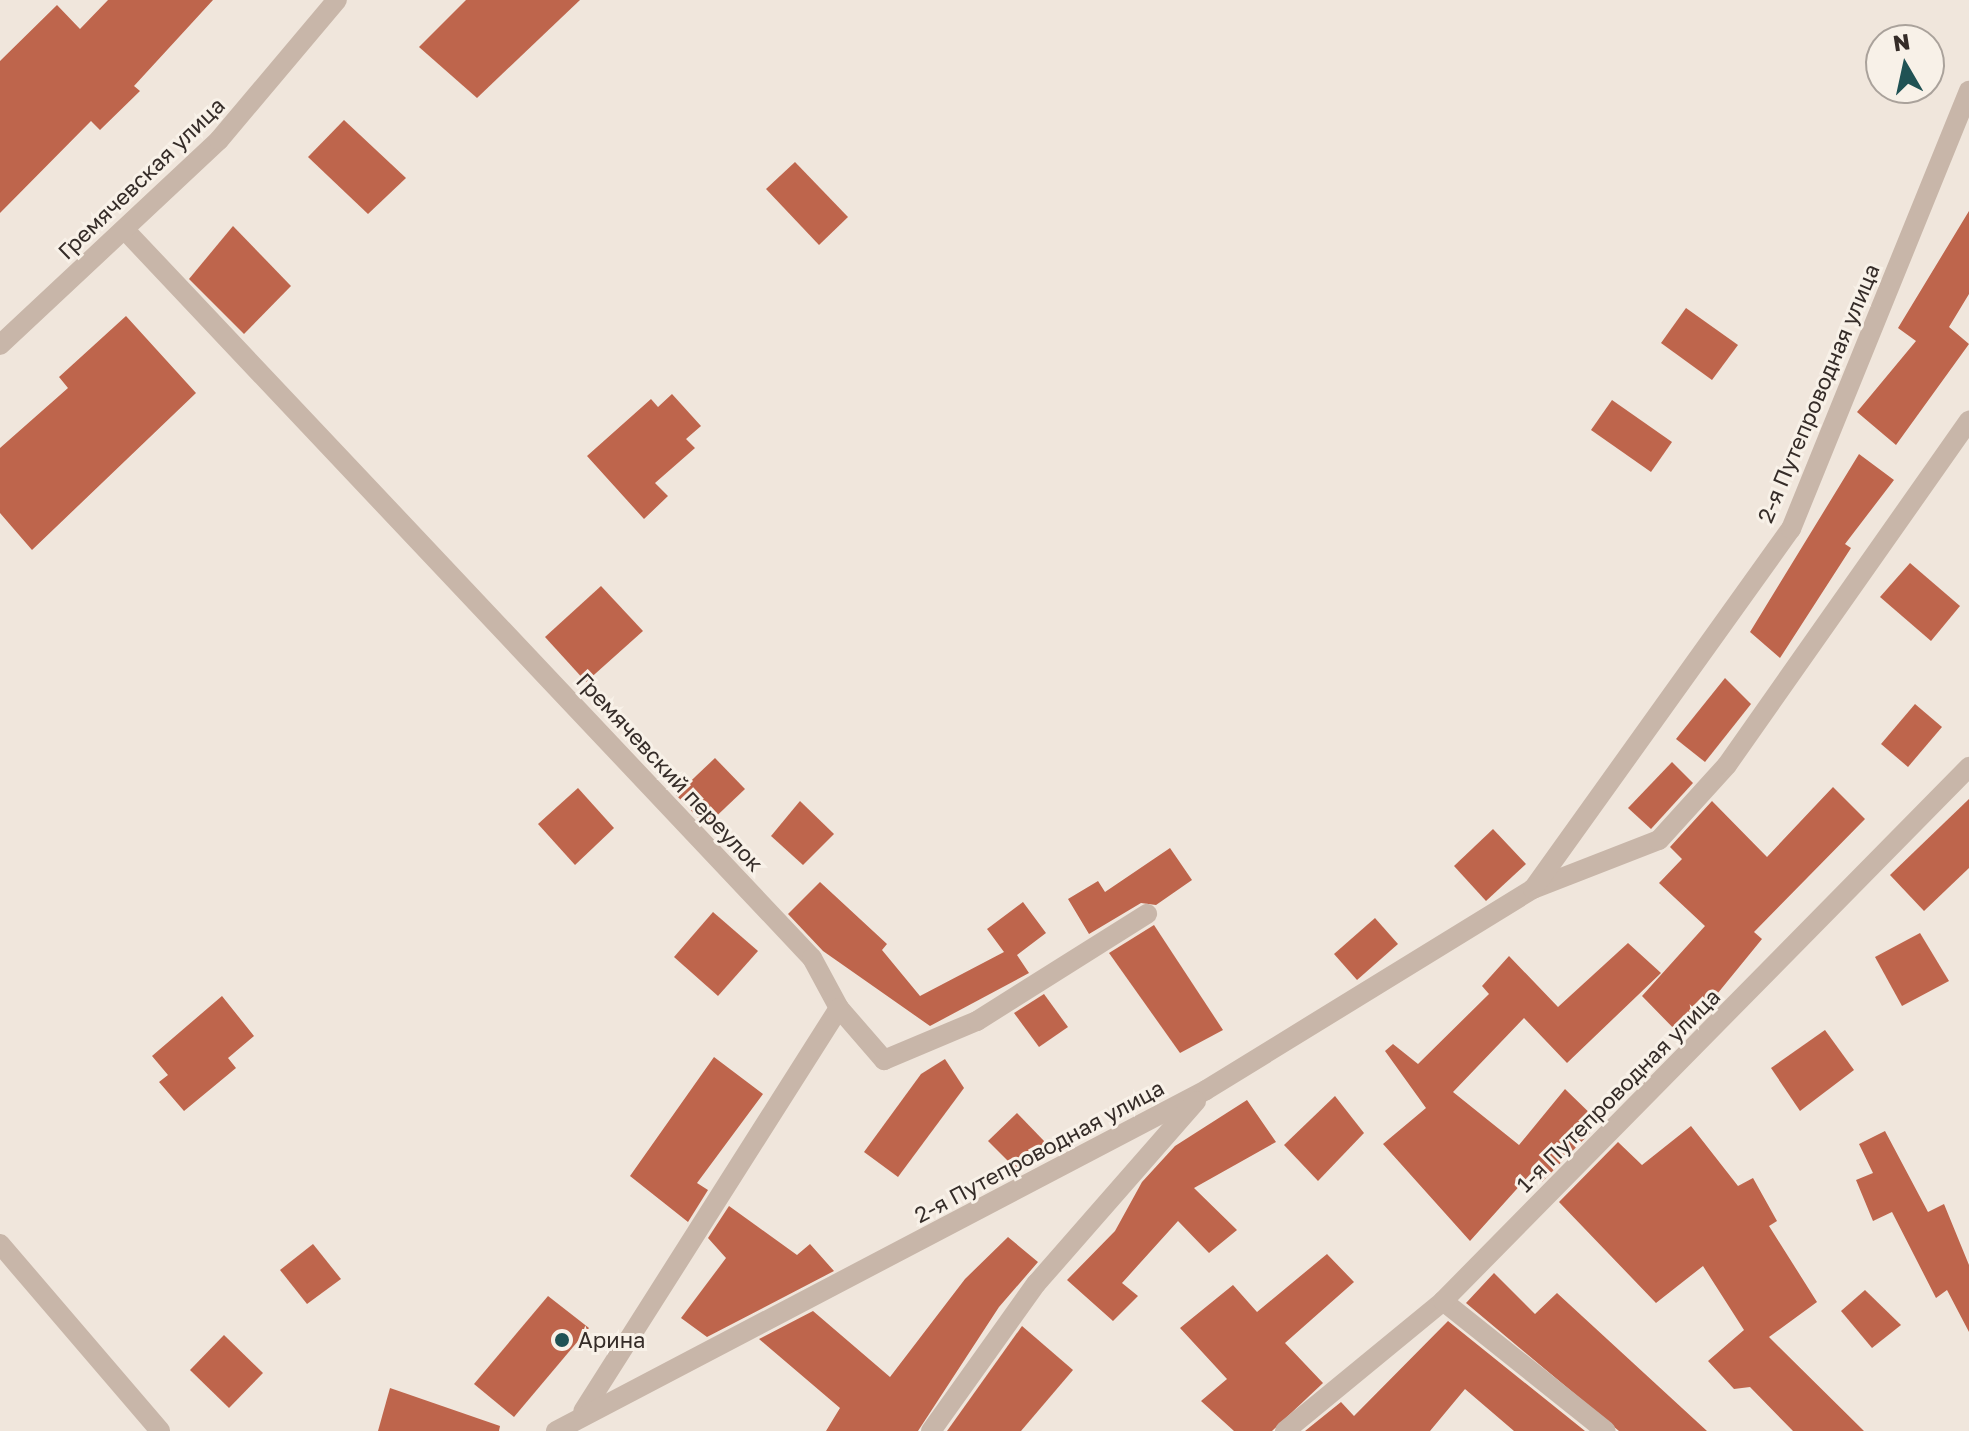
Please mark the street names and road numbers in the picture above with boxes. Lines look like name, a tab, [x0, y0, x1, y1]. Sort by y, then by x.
street label: Гремячевская улица	[52, 92, 230, 264]
street label: 2-я Путепроводная улица	[1751, 260, 1885, 526]
street label: Гремячевский переулок	[571, 667, 769, 877]
street label: 1-я Путепроводная улица	[1511, 983, 1725, 1197]
street label: 2-я Путепроводная улица	[910, 1074, 1168, 1228]

